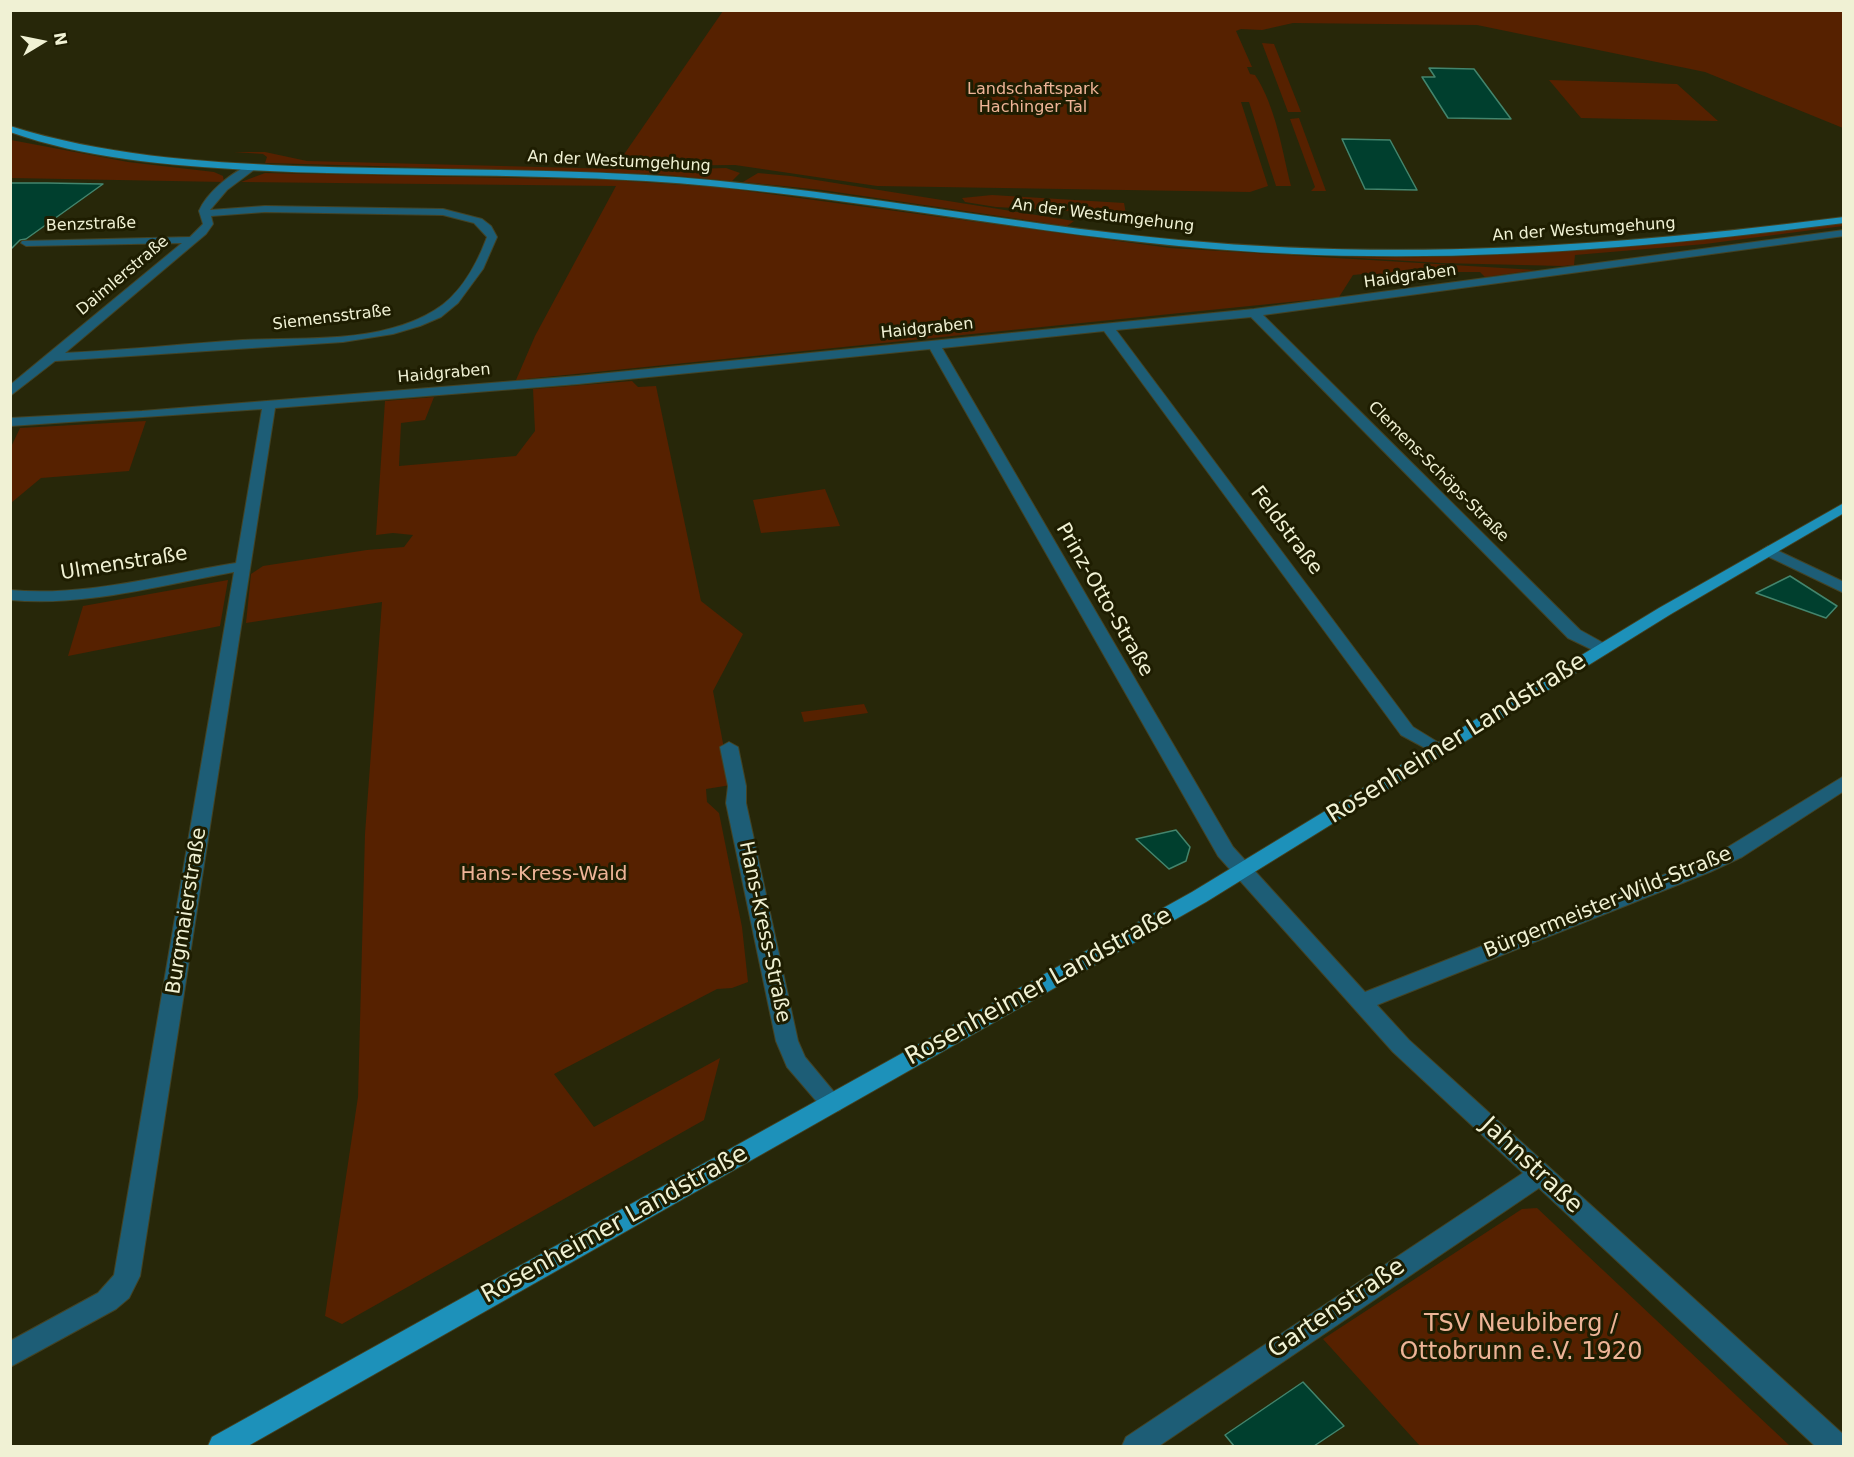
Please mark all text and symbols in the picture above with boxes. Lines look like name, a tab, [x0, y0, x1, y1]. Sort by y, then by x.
north arrow	[12, 12, 72, 72]
text: N	[50, 31, 71, 47]
park label: Landschaftspark Hachinger Tal	[967, 80, 1099, 118]
street label: An der Westumgehung	[527, 148, 711, 176]
street label: An der Westumgehung	[1011, 195, 1195, 237]
street label: Benzstraße	[46, 214, 136, 236]
street label: An der Westumgehung	[1492, 214, 1676, 246]
street label: Daimlerstraße	[73, 232, 173, 320]
street label: Haidgraben	[1363, 261, 1457, 293]
street label: Siemensstraße	[272, 301, 392, 335]
street label: Haidgraben	[880, 315, 974, 343]
street label: Haidgraben	[397, 360, 491, 388]
street label: Clemens-Schöps-Straße	[1364, 398, 1512, 546]
street label: Feldstraße	[1245, 482, 1327, 580]
street label: Prinz-Otto-Straße	[1050, 519, 1158, 681]
street label: Ulmenstraße	[59, 542, 189, 586]
street label: Rosenheimer Landstraße	[1322, 647, 1592, 831]
street label: Burgmaierstraße	[162, 826, 212, 996]
street label: Hans-Kress-Straße	[733, 839, 795, 1025]
street label: Bürgermeister-Wild-Straße	[1481, 842, 1735, 964]
park label: Hans-Kress-Wald	[460, 863, 628, 887]
street label: Rosenheimer Landstraße	[901, 902, 1177, 1072]
street label: Jahnstraße	[1474, 1112, 1588, 1220]
street label: Rosenheimer Landstraße	[477, 1140, 753, 1310]
street label: Gartenstraße	[1263, 1253, 1411, 1365]
park label: TSV Neubiberg / Ottobrunn e.V. 1920	[1400, 1311, 1642, 1367]

